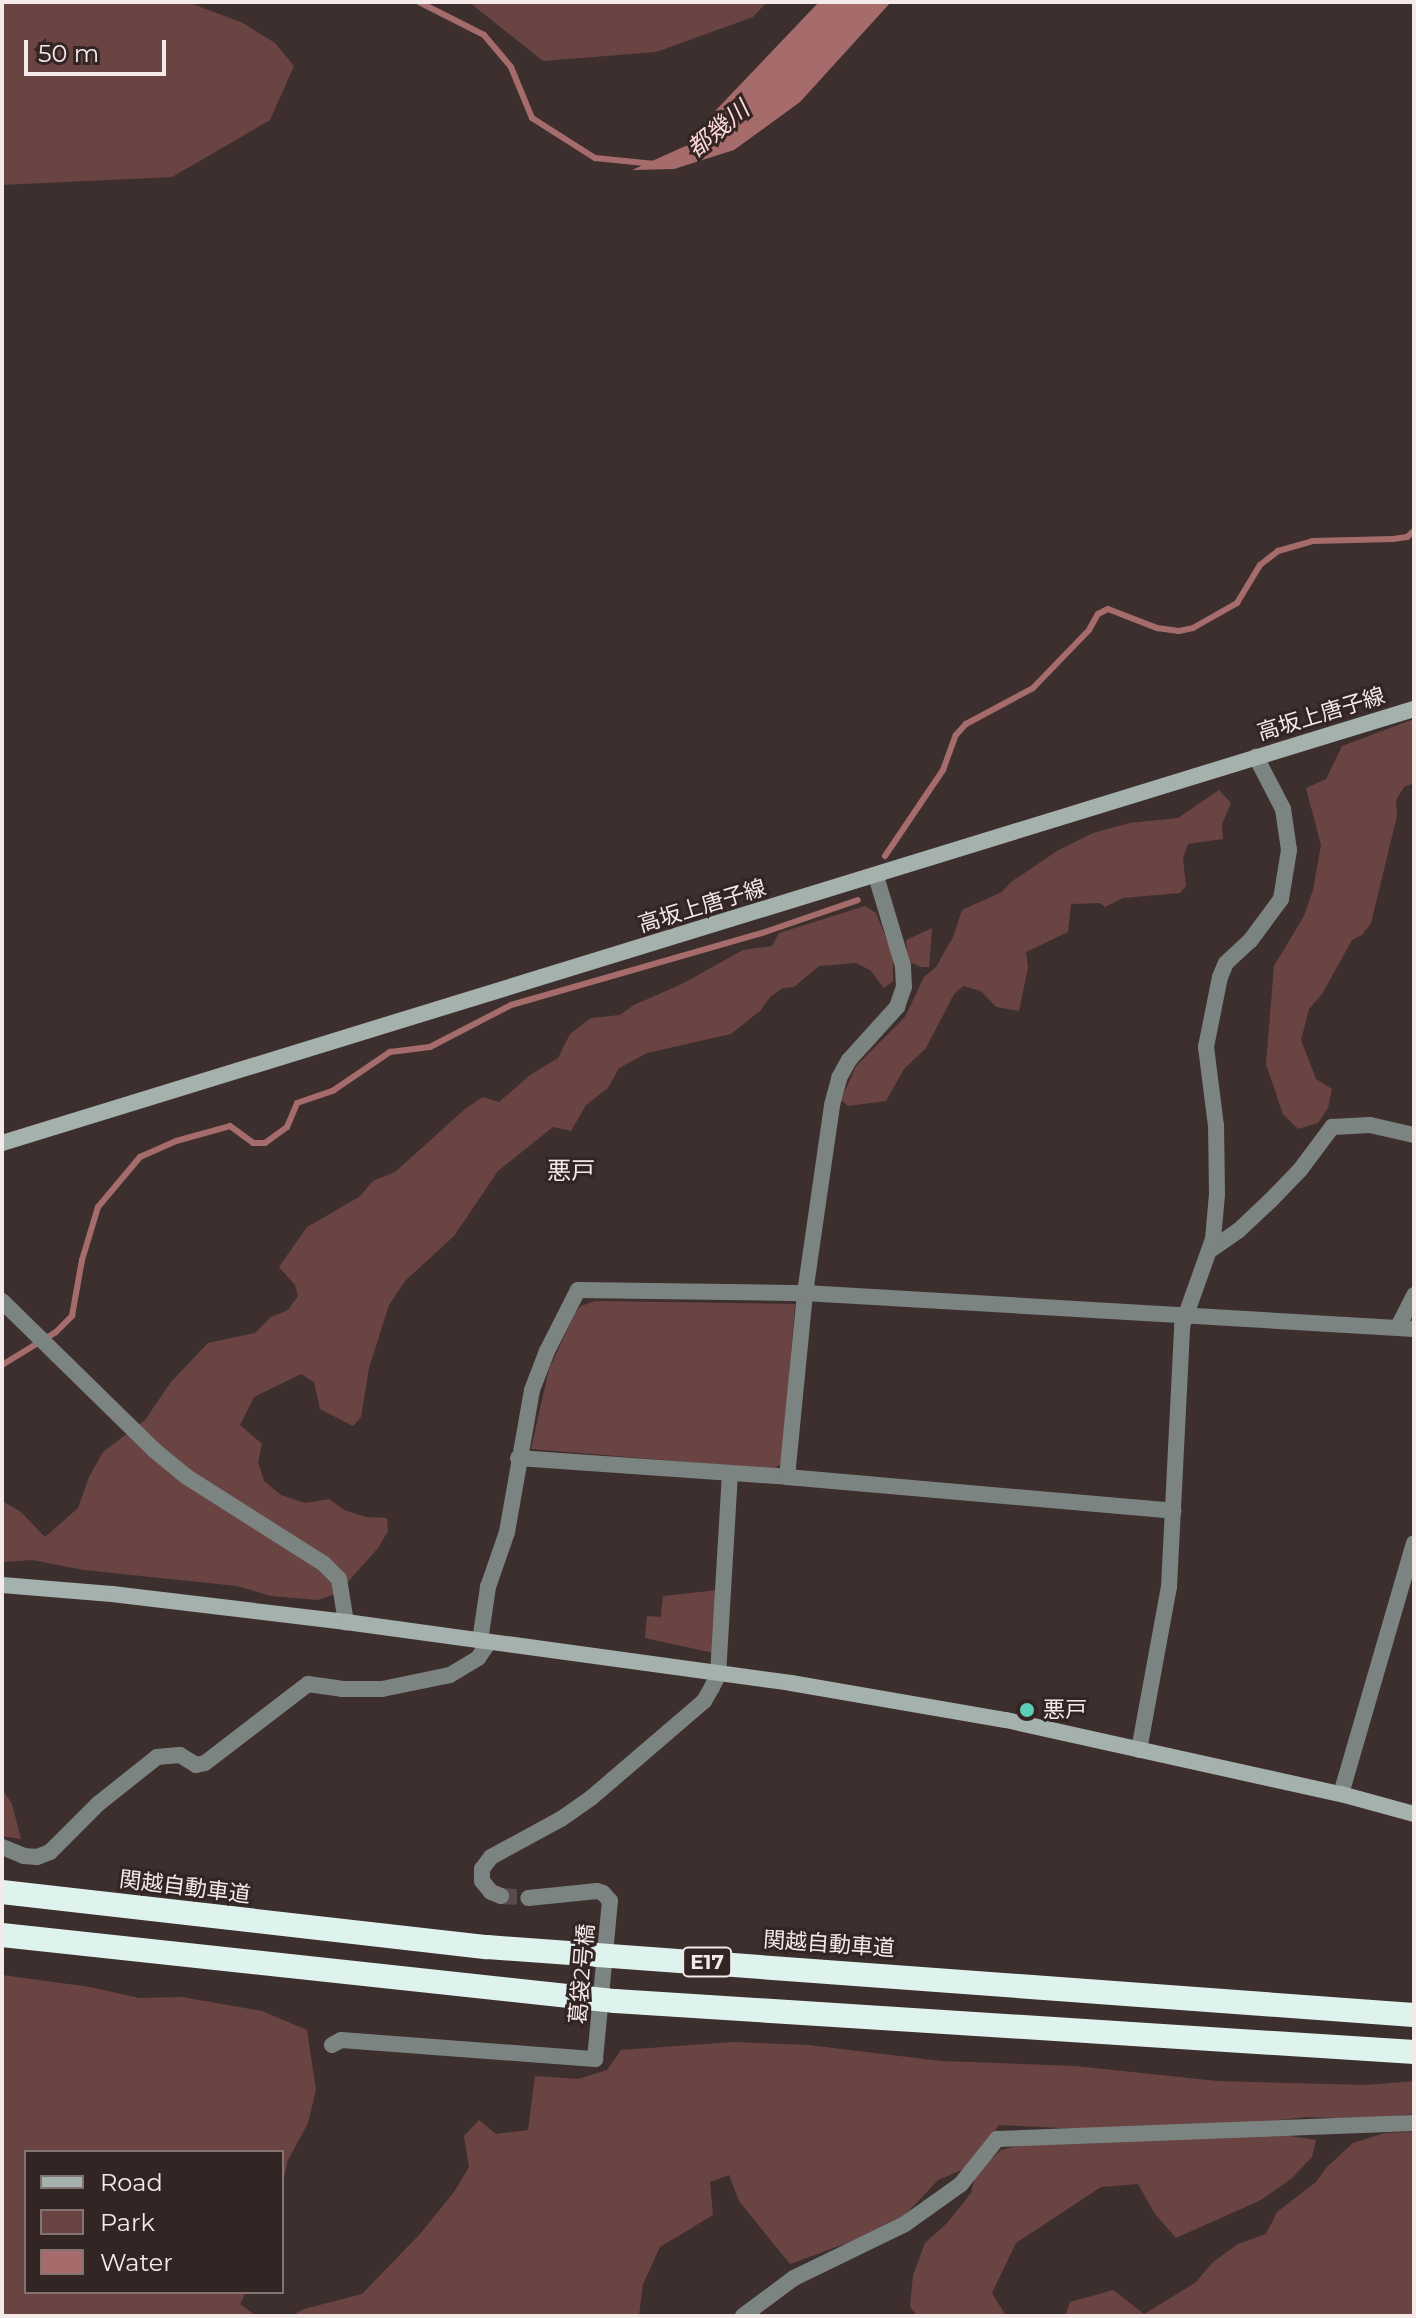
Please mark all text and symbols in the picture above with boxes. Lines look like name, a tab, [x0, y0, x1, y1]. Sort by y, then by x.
scale bar	[28, 24, 170, 74]
text: 50 m	[38, 39, 99, 68]
water label: 都幾川	[681, 95, 755, 163]
street label: 高坂上唐子線	[1254, 682, 1388, 746]
street label: 高坂上唐子線	[635, 874, 769, 938]
district label: 悪戸	[547, 1157, 595, 1185]
place label: 悪戸	[1043, 1697, 1087, 1723]
marker: 悪戸	[1018, 1701, 1036, 1719]
street label: 関越自動車道	[118, 1866, 252, 1908]
street label: 葛袋2号橋	[564, 1923, 600, 2025]
street label: 関越自動車道	[762, 1926, 896, 1962]
road number: E17	[681, 1946, 733, 1978]
legend	[24, 2150, 284, 2294]
text: Road	[100, 2168, 163, 2197]
text: Park	[100, 2208, 155, 2237]
text: Water	[100, 2248, 173, 2277]

